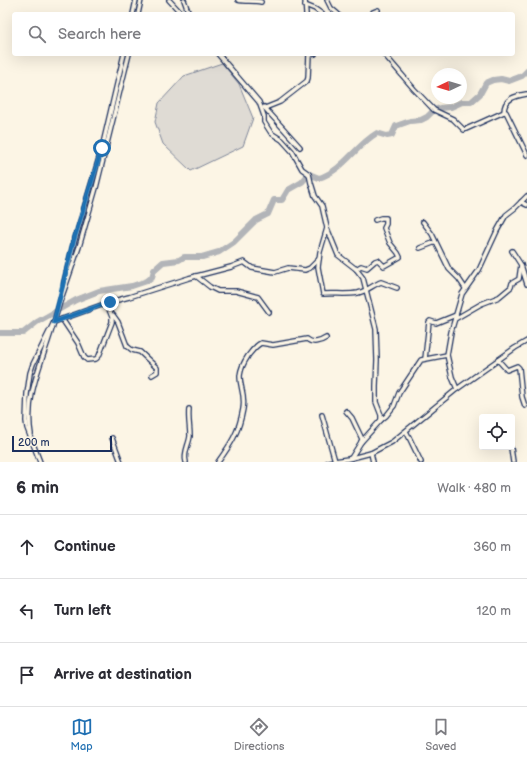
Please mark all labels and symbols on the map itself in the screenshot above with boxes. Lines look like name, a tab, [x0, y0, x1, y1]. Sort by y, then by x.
north arrow	[431, 68, 467, 104]
route start	[93, 139, 111, 157]
route end	[101, 293, 119, 311]
scale bar	[12, 434, 112, 453]

